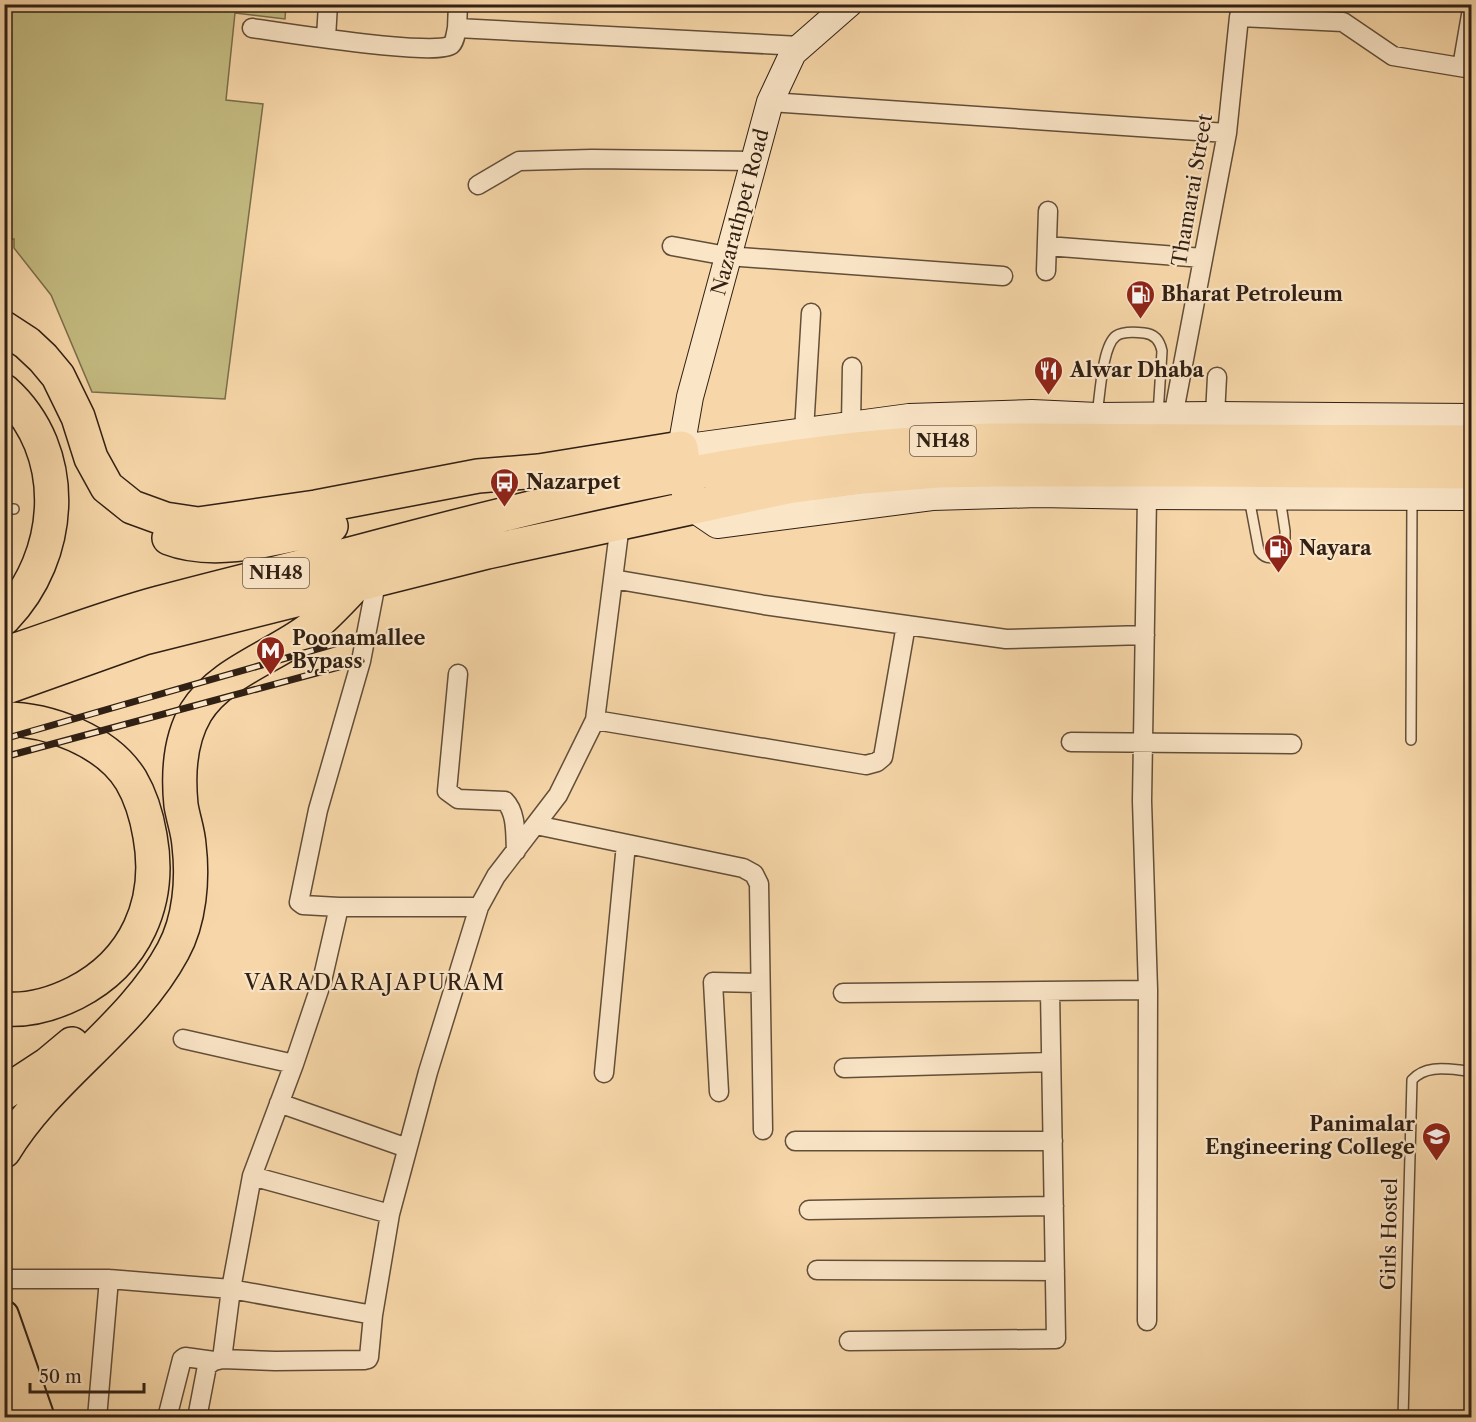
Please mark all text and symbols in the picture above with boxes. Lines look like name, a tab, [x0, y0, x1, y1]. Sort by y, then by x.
street label: Thamarai Street	[1167, 112, 1217, 268]
street label: Nazarathpet Road	[706, 126, 774, 298]
fuel station icon: Bharat Petroleum	[1124, 278, 1156, 320]
place label: Bharat Petroleum	[1161, 282, 1343, 306]
restaurant icon: Alwar Dhaba	[1033, 354, 1065, 396]
place label: Alwar Dhaba	[1069, 358, 1205, 382]
road number: NH48	[910, 426, 976, 456]
bus stop icon: Nazarpet	[489, 466, 521, 508]
place label: Nazarpet	[526, 470, 621, 494]
fuel station icon: Nayara	[1262, 532, 1294, 574]
place label: Nayara	[1299, 536, 1372, 560]
road number: NH48	[243, 558, 309, 588]
place label: Poonamallee Bypass	[292, 626, 426, 673]
metro station icon: Poonamallee Bypass	[255, 634, 287, 676]
district label: VARADARAJAPURAM	[243, 969, 506, 996]
place label: Panimalar Engineering College	[1205, 1112, 1415, 1159]
school or university icon: Panimalar Engineering College	[1420, 1120, 1452, 1162]
street label: Girls Hostel	[1376, 1178, 1402, 1290]
scale bar	[30, 1356, 144, 1394]
text: 50 m	[39, 1366, 82, 1388]

